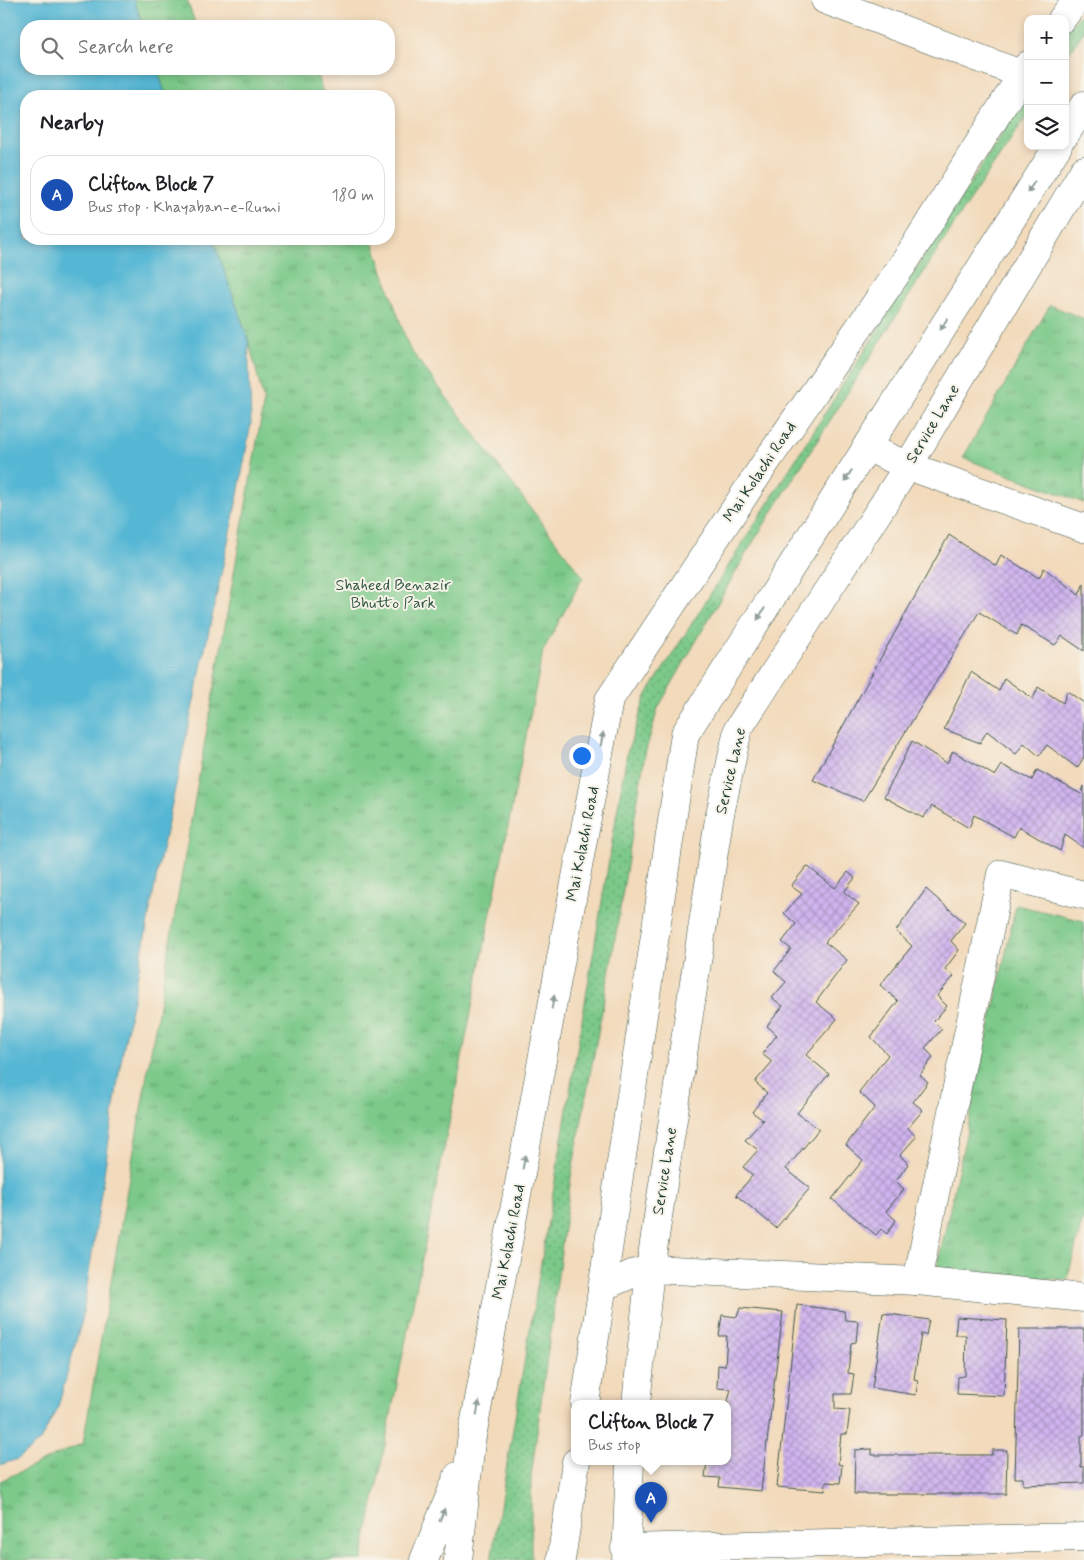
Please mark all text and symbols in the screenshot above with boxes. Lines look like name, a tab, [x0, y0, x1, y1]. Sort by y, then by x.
map controls	[1024, 15, 1069, 150]
button: +	[1024, 15, 1069, 60]
search box	[20, 20, 395, 75]
icon: search	[38, 34, 66, 62]
text: Search here	[78, 35, 174, 60]
button: −	[1024, 60, 1069, 105]
button: layers	[1024, 105, 1069, 150]
text: Nearby	[40, 109, 104, 137]
text: Clifton Block 7	[88, 172, 214, 197]
one-way arrow	[1027, 181, 1036, 194]
text: A	[52, 185, 62, 206]
text: 180 m	[331, 185, 374, 206]
text: Bus stop · Khayaban-e-Rumi	[88, 197, 281, 218]
one-way arrow	[939, 318, 949, 331]
street label: Service Lane	[901, 381, 965, 467]
street label: Mai Kolachi Road	[719, 418, 801, 526]
one-way arrow	[843, 470, 852, 483]
park label: Shaheed Benazir Bhutto Park	[335, 575, 451, 614]
one-way arrow	[756, 607, 766, 620]
street label: Service Lane	[711, 726, 751, 816]
one-way arrow	[599, 731, 607, 747]
your location	[569, 743, 595, 769]
street label: Mai Kolachi Road	[562, 785, 604, 903]
one-way arrow	[550, 994, 558, 1010]
street label: Service Lane	[648, 1126, 682, 1216]
one-way arrow	[520, 1153, 528, 1169]
street label: Mai Kolachi Road	[488, 1183, 530, 1301]
one-way arrow	[474, 1399, 482, 1415]
popup	[571, 1400, 731, 1465]
text: Clifton Block 7	[588, 1410, 714, 1435]
text: Bus stop	[588, 1435, 641, 1456]
pin: A	[635, 1482, 667, 1523]
one-way arrow	[439, 1508, 447, 1522]

